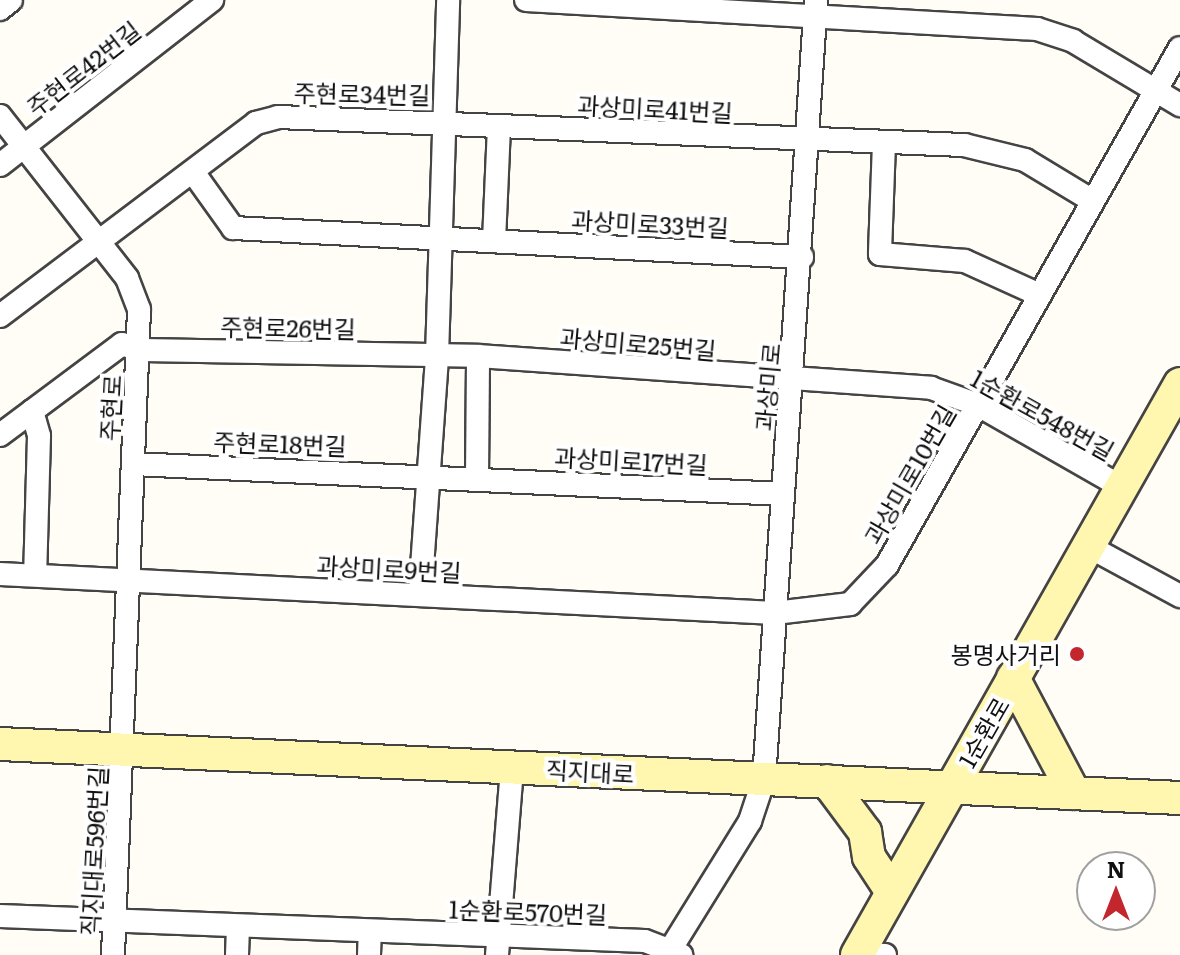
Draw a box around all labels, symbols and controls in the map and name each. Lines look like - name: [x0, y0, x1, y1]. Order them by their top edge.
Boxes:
- street label: 주현로42번길: [21, 15, 145, 121]
- street label: 주현로34번길: [294, 77, 430, 109]
- street label: 과상미로41번길: [577, 90, 733, 126]
- street label: 과상미로33번길: [570, 204, 730, 242]
- street label: 주현로26번길: [220, 311, 356, 343]
- street label: 과상미로25번길: [559, 322, 717, 364]
- street label: 과상미로: [749, 342, 785, 432]
- street label: 1순환로548번길: [967, 363, 1119, 465]
- street label: 주현로: [94, 374, 126, 442]
- street label: 과상미로10번길: [857, 399, 961, 549]
- street label: 주현로18번길: [213, 426, 347, 460]
- street label: 과상미로17번길: [554, 442, 708, 478]
- street label: 과상미로9번길: [316, 550, 462, 586]
- place label: 봉명사거리: [951, 640, 1061, 668]
- marker: 봉명사거리: [1068, 645, 1086, 663]
- street label: 1순환로: [952, 692, 1014, 772]
- street label: 직지대로: [545, 754, 635, 788]
- street label: 직지대로596번길: [74, 765, 112, 937]
- north arrow: [1076, 851, 1156, 931]
- text: N: [1107, 852, 1125, 885]
- street label: 1순환로570번길: [448, 894, 608, 928]

